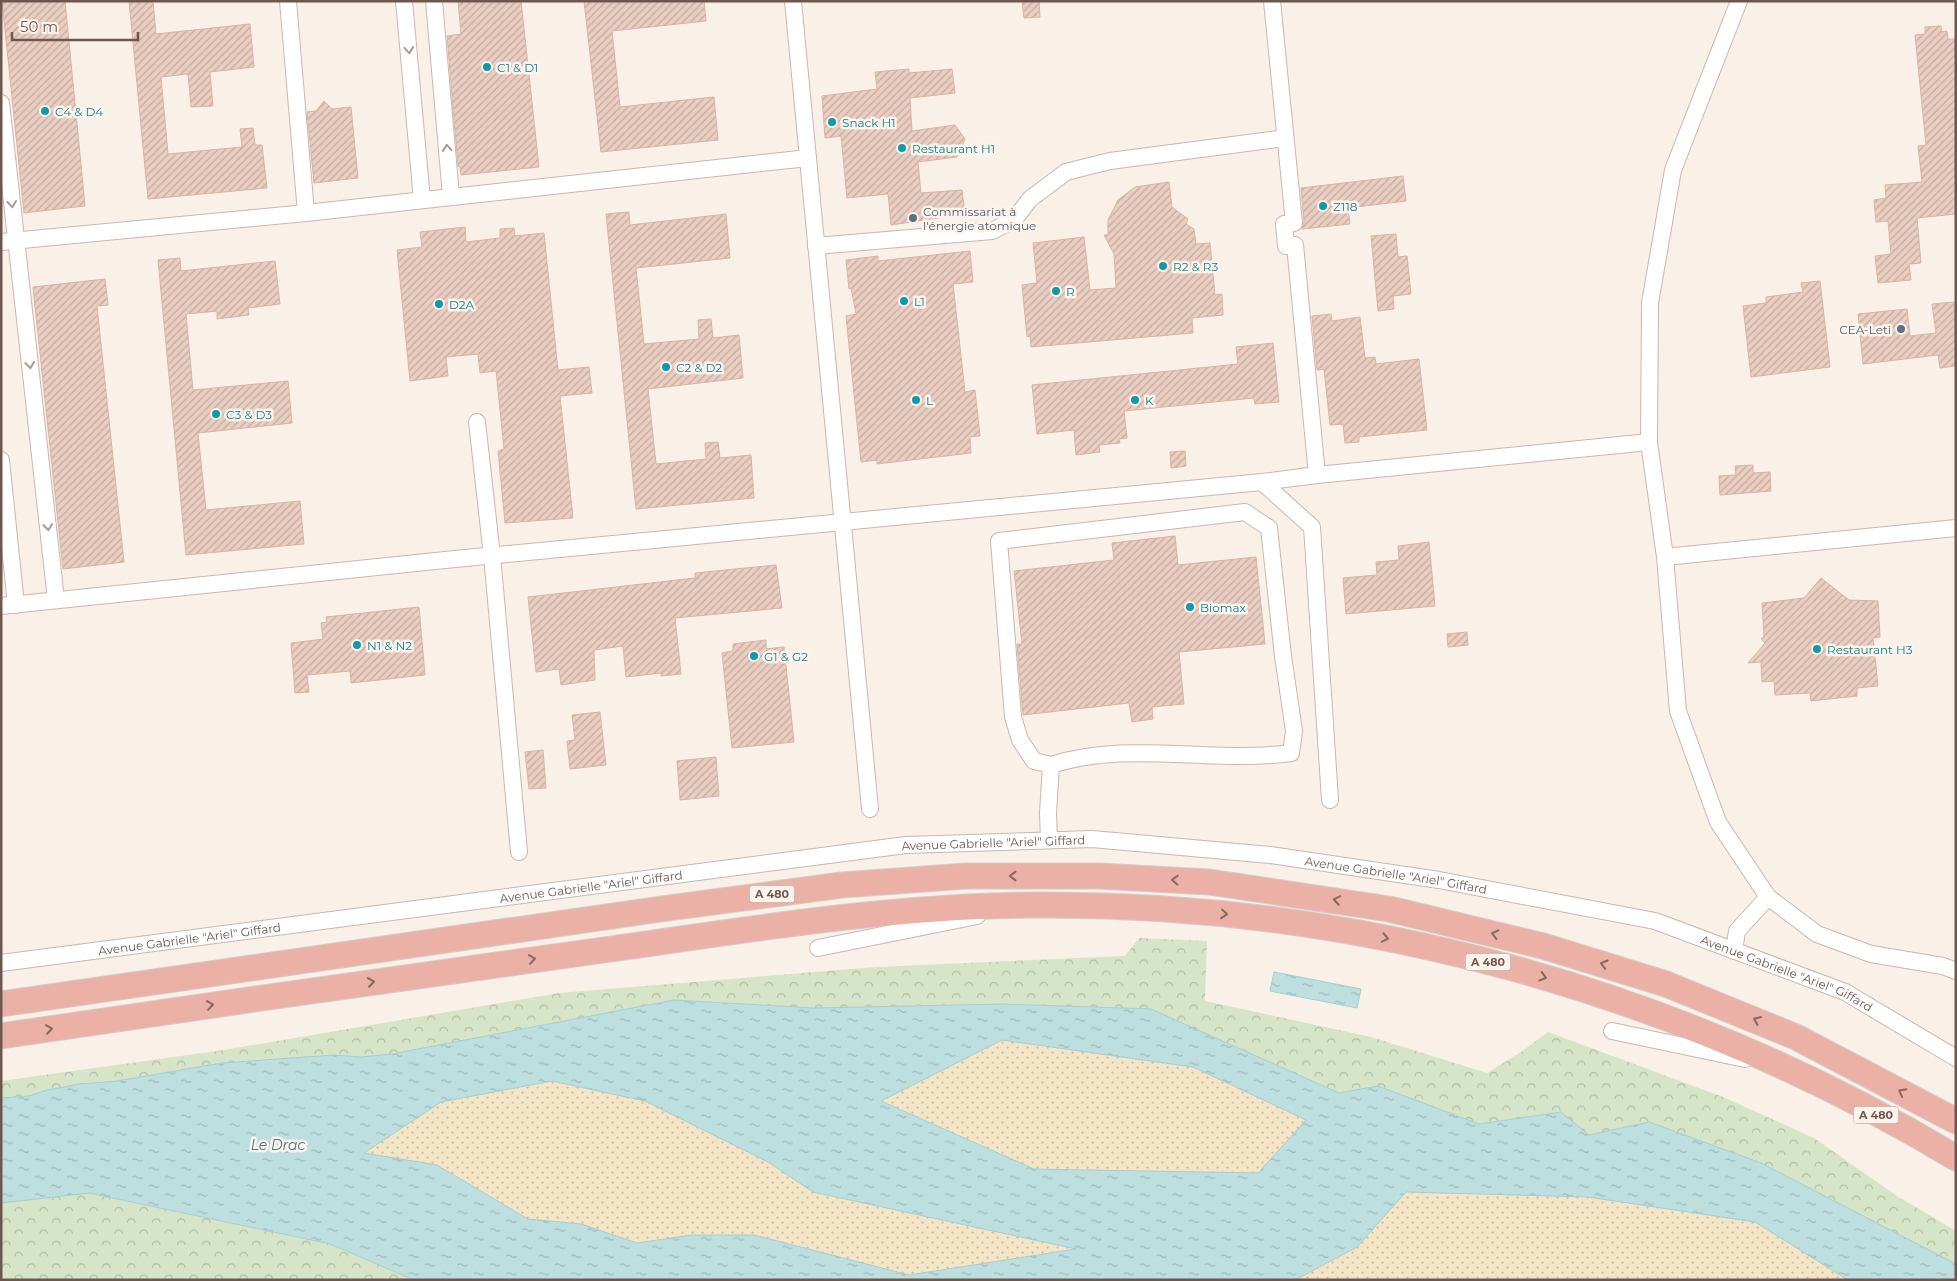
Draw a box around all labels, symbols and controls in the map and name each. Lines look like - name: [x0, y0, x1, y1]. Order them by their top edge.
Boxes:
- scale bar: [12, 10, 139, 42]
- text: 50 m: [20, 17, 58, 36]
- one-way arrow: [403, 46, 414, 54]
- place label: C1 & D1: [497, 60, 538, 75]
- marker: C1 & D1: [481, 61, 493, 73]
- place label: C4 & D4: [55, 104, 103, 119]
- marker: C4 & D4: [39, 105, 51, 117]
- place label: Snack H1: [842, 115, 896, 130]
- marker: Snack H1: [826, 116, 838, 128]
- place label: Restaurant H1: [912, 141, 995, 156]
- marker: Restaurant H1: [896, 142, 908, 154]
- one-way arrow: [442, 143, 453, 151]
- place label: Z118: [1333, 199, 1358, 214]
- one-way arrow: [7, 200, 18, 208]
- marker: Z118: [1317, 200, 1329, 212]
- place label: Commissariat à l'énergie atomique: [923, 204, 1036, 233]
- marker: Commissariat à l'énergie atomique: [907, 212, 919, 224]
- place label: R2 & R3: [1173, 259, 1218, 274]
- marker: R2 & R3: [1157, 260, 1169, 272]
- place label: R: [1066, 284, 1075, 299]
- marker: R: [1050, 285, 1062, 297]
- place label: L1: [914, 294, 925, 309]
- marker: L1: [898, 295, 910, 307]
- place label: D2A: [449, 297, 475, 312]
- marker: D2A: [433, 298, 445, 310]
- place label: CEA-Leti: [1839, 322, 1891, 337]
- marker: CEA-Leti: [1895, 323, 1907, 335]
- place label: C2 & D2: [676, 360, 722, 375]
- marker: C2 & D2: [660, 361, 672, 373]
- one-way arrow: [24, 362, 35, 370]
- place label: L: [926, 393, 933, 408]
- place label: K: [1145, 393, 1154, 408]
- marker: L: [910, 394, 922, 406]
- marker: K: [1129, 394, 1141, 406]
- place label: C3 & D3: [226, 407, 272, 422]
- marker: C3 & D3: [210, 408, 222, 420]
- one-way arrow: [42, 523, 53, 531]
- place label: Biomax: [1200, 600, 1247, 615]
- marker: Biomax: [1184, 601, 1196, 613]
- place label: N1 & N2: [367, 638, 412, 653]
- marker: N1 & N2: [351, 639, 363, 651]
- place label: Restaurant H3: [1827, 642, 1913, 657]
- marker: Restaurant H3: [1811, 643, 1823, 655]
- place label: G1 & G2: [764, 649, 808, 664]
- marker: G1 & G2: [748, 650, 760, 662]
- street label: Avenue Gabrielle "Ariel" Giffard: [900, 832, 1086, 853]
- street label: Avenue Gabrielle "Ariel" Giffard: [1304, 853, 1488, 896]
- street label: Avenue Gabrielle "Ariel" Giffard: [499, 867, 683, 905]
- one-way arrow: [1009, 871, 1016, 881]
- one-way arrow: [1171, 875, 1179, 885]
- road number: A 480: [750, 886, 794, 902]
- one-way arrow: [1332, 896, 1341, 906]
- one-way arrow: [1221, 908, 1229, 919]
- street label: Avenue Gabrielle "Ariel" Giffard: [97, 919, 282, 958]
- one-way arrow: [1491, 929, 1500, 940]
- street label: Avenue Gabrielle "Ariel" Giffard: [1699, 931, 1876, 1014]
- one-way arrow: [1381, 932, 1390, 943]
- road number: A 480: [1466, 954, 1510, 970]
- one-way arrow: [528, 955, 536, 965]
- one-way arrow: [1600, 960, 1609, 970]
- one-way arrow: [1538, 972, 1546, 982]
- one-way arrow: [367, 978, 376, 988]
- one-way arrow: [206, 1001, 215, 1011]
- one-way arrow: [1753, 1015, 1762, 1026]
- one-way arrow: [45, 1024, 54, 1034]
- one-way arrow: [1898, 1088, 1907, 1098]
- road number: A 480: [1854, 1106, 1898, 1124]
- water label: Le Drac: [251, 1136, 305, 1154]

